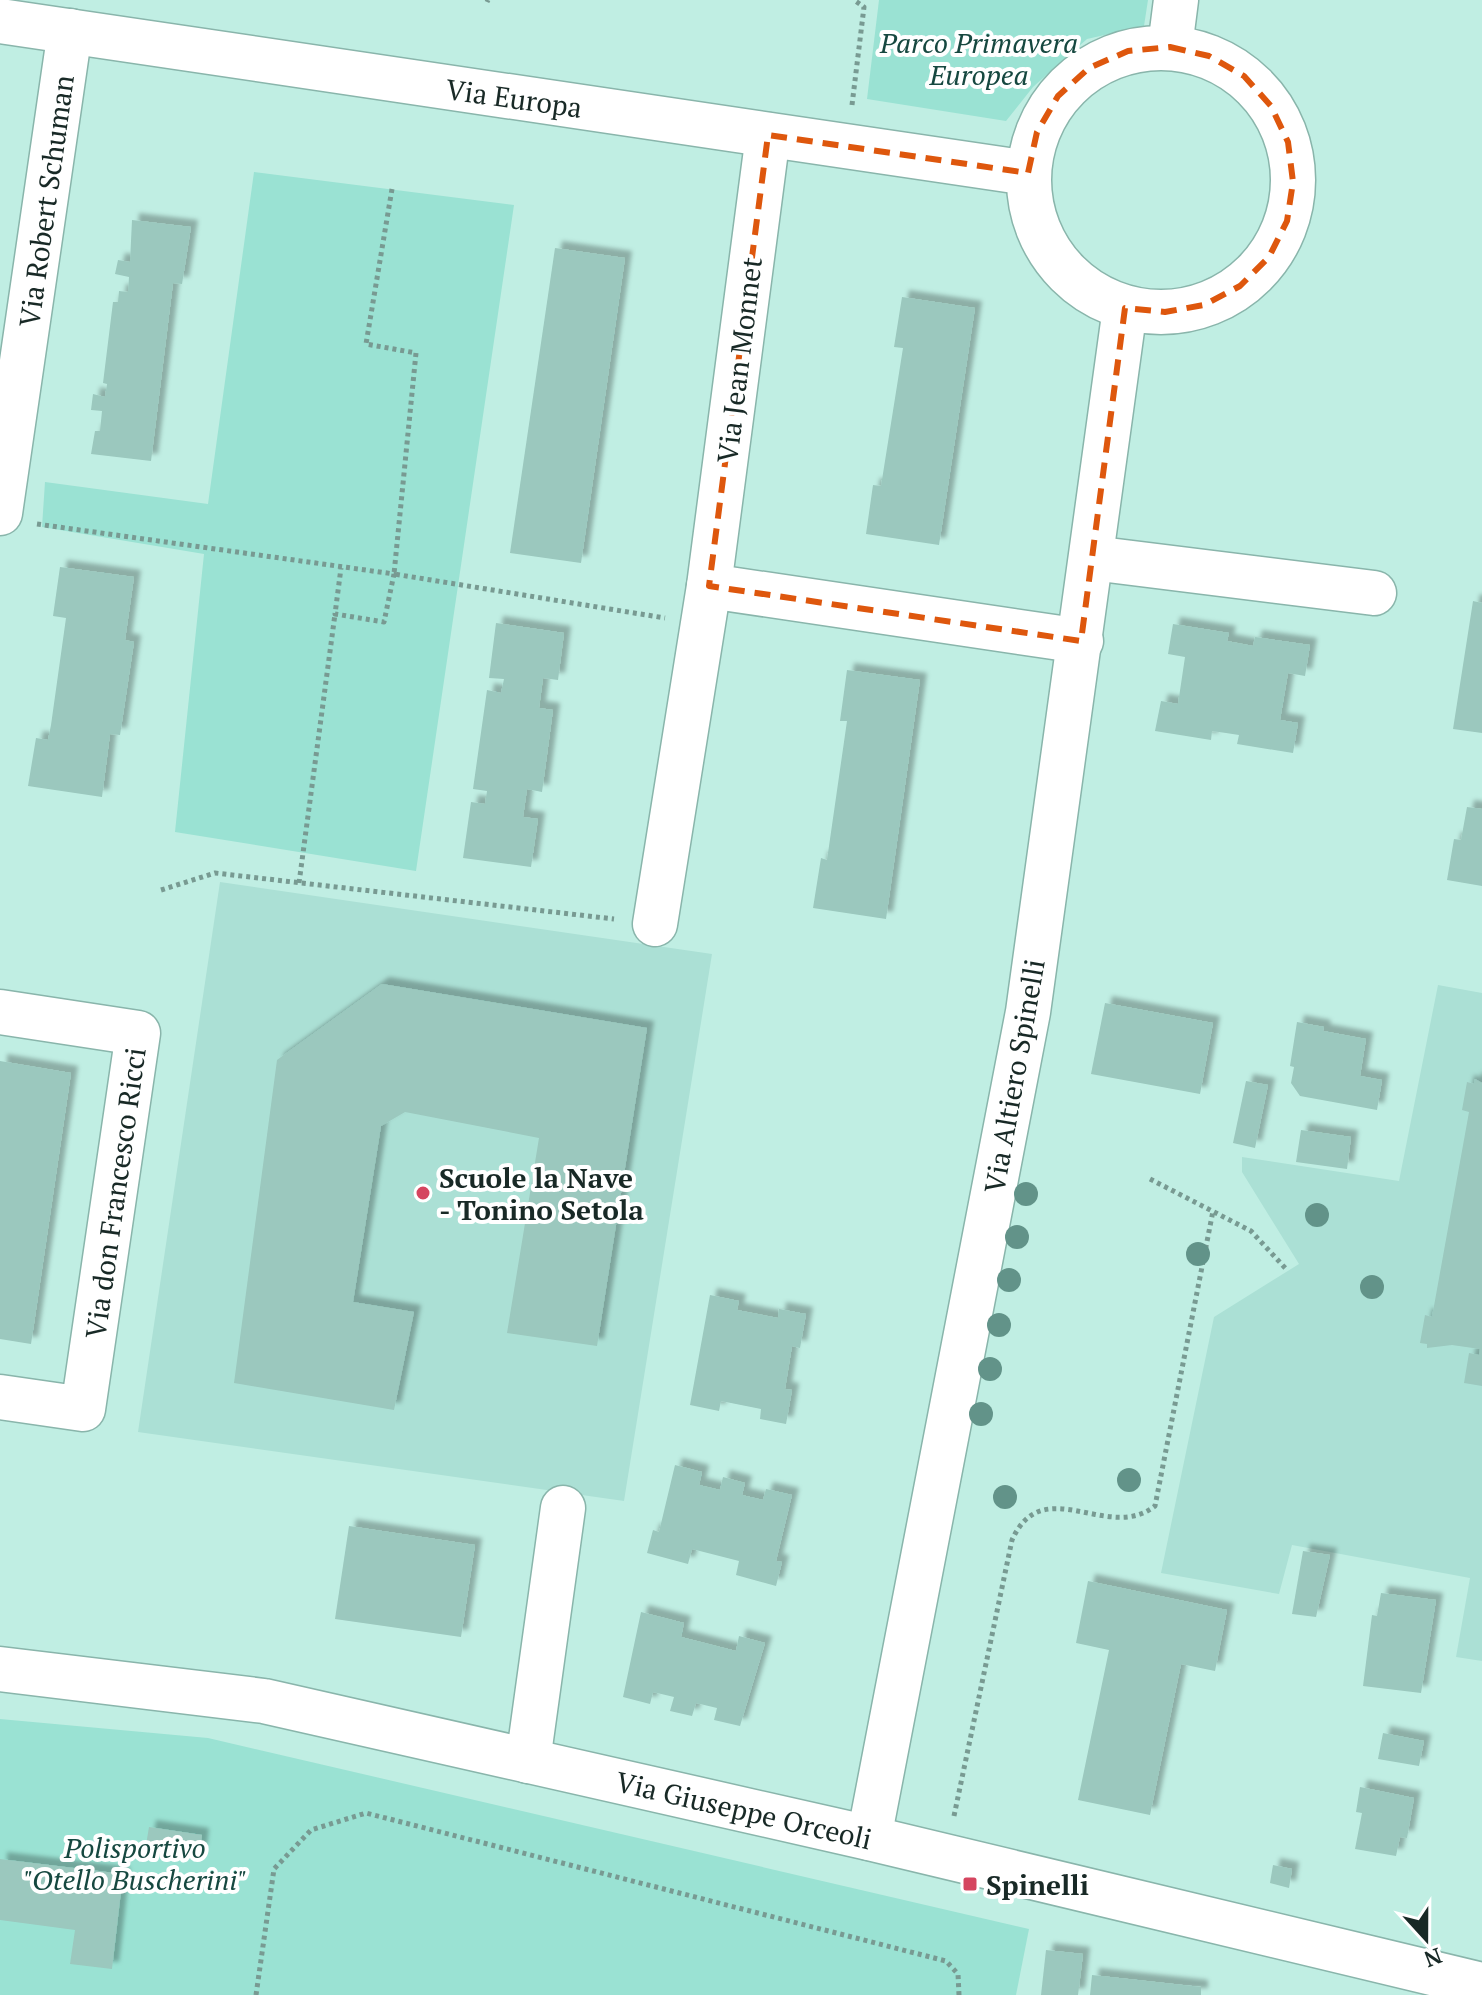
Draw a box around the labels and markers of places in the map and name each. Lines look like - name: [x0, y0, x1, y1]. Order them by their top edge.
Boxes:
- place label: Scuole la Nave - Tonino Setola: [439, 1159, 644, 1228]
- marker: Scuole la Nave - Tonino Setola: [414, 1184, 432, 1202]
- place label: Spinelli: [986, 1866, 1089, 1903]
- marker: Spinelli: [961, 1875, 979, 1893]

